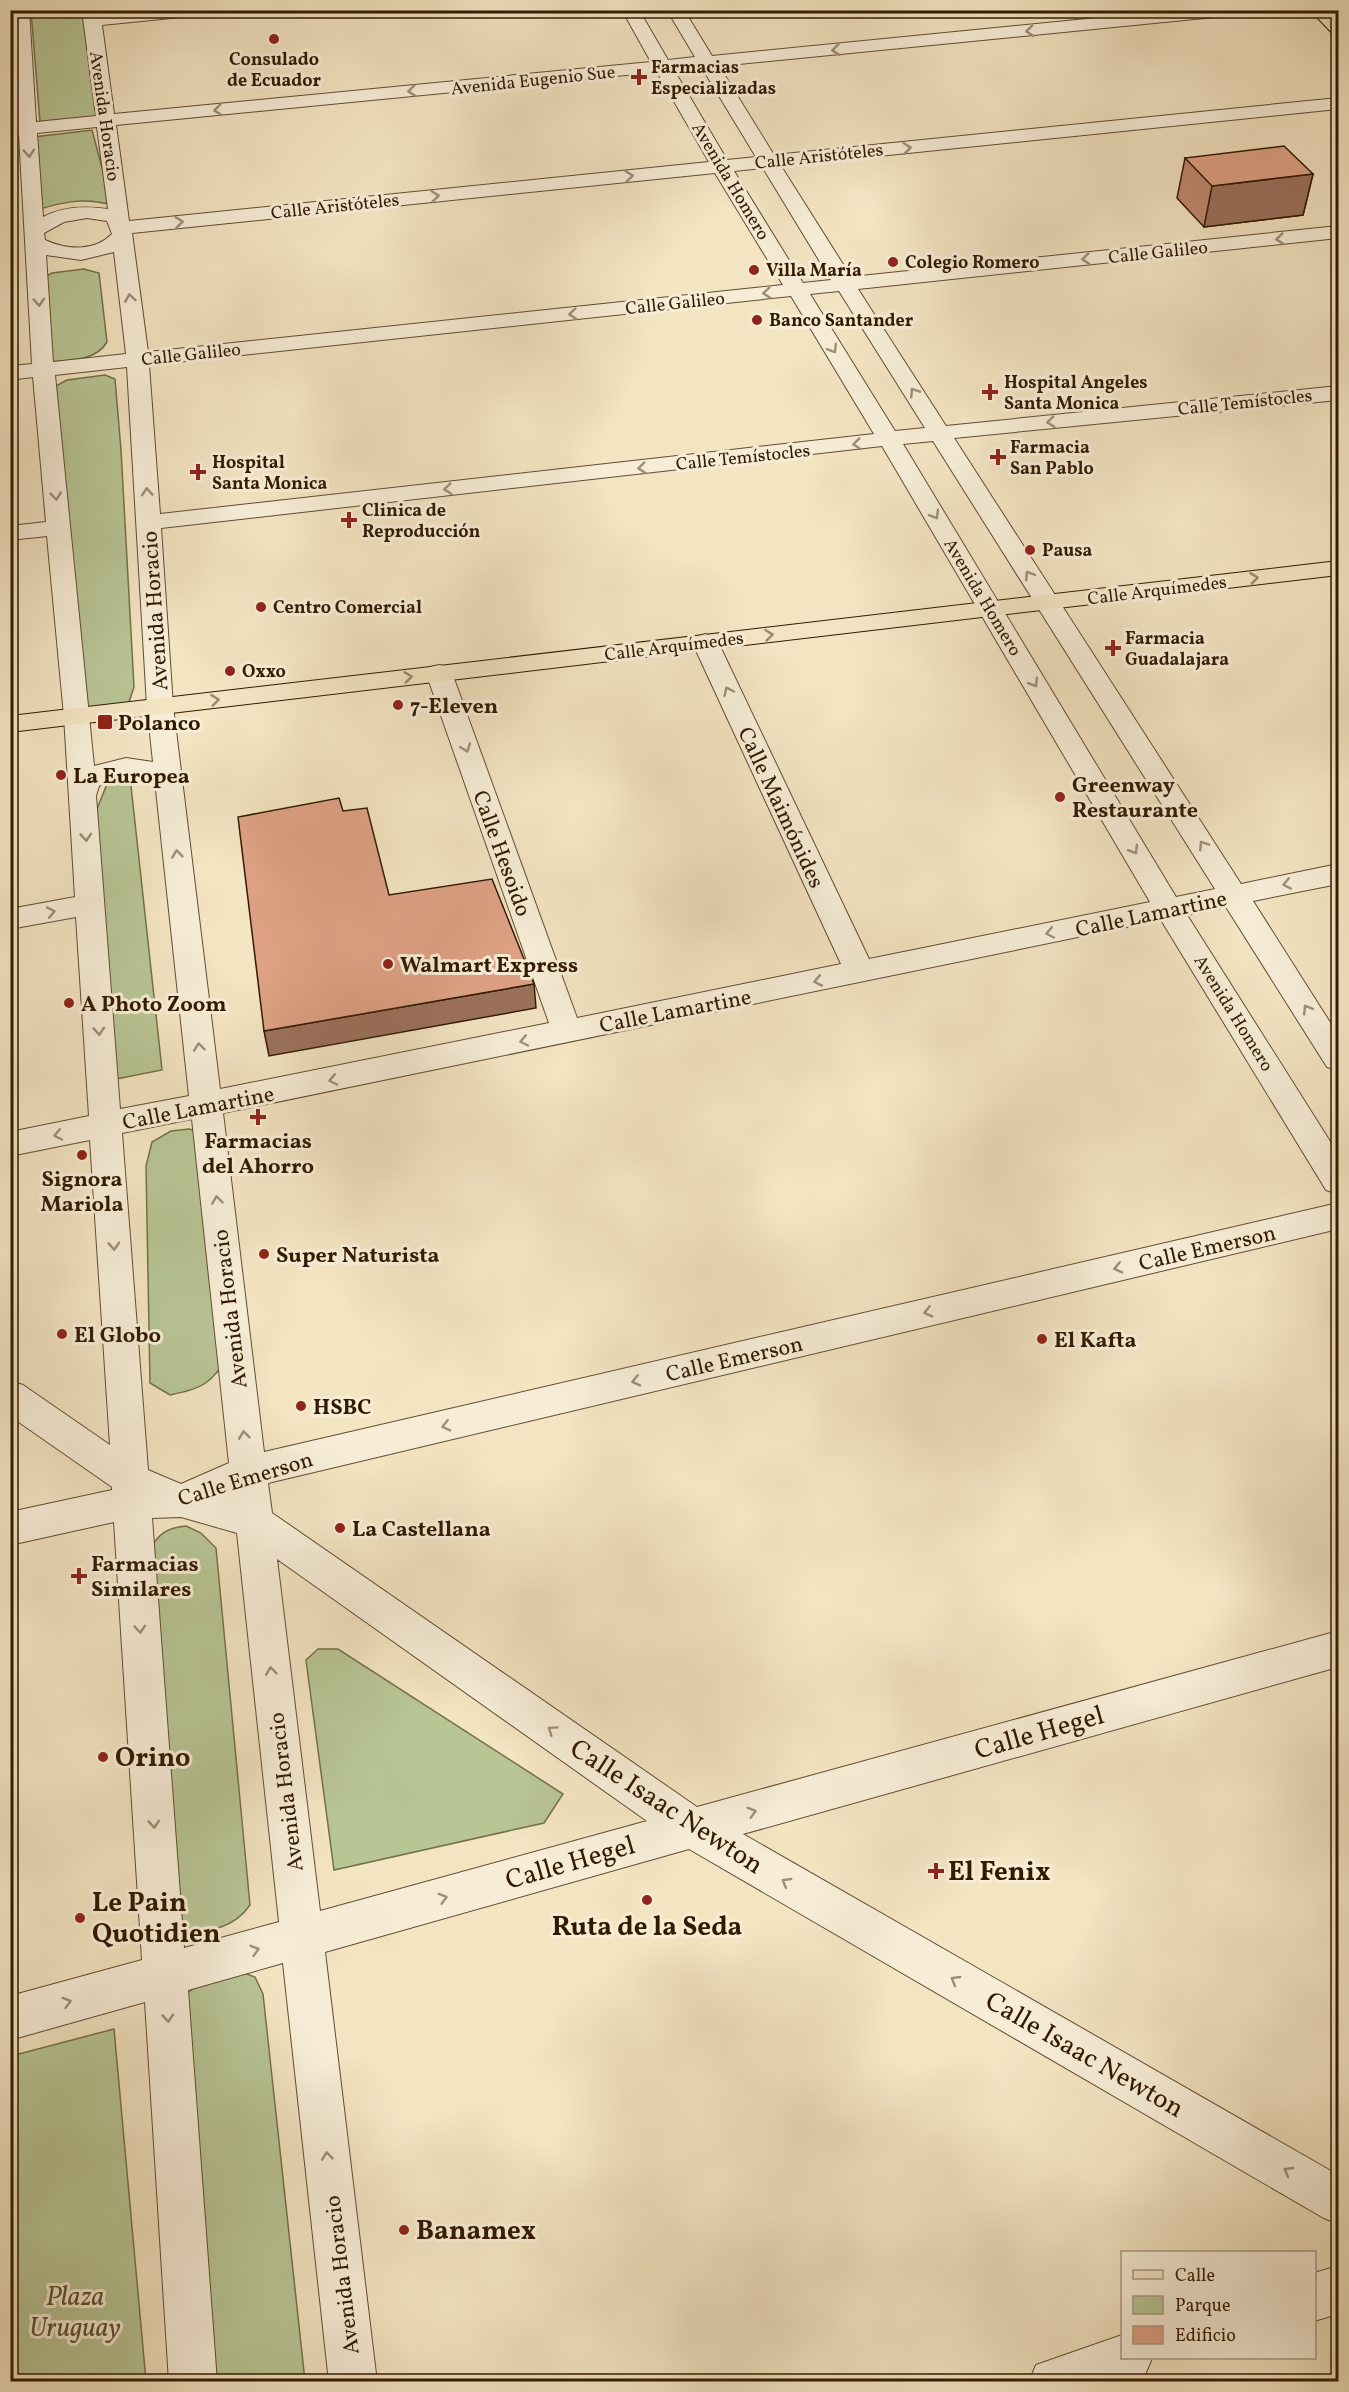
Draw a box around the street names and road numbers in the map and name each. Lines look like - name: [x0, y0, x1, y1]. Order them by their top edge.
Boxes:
- street label: Avenida Horacio: [82, 50, 125, 183]
- street label: Avenida Eugenio Sue: [450, 60, 617, 103]
- street label: Avenida Homero: [685, 118, 775, 245]
- street label: Calle Aristóteles: [754, 138, 885, 177]
- street label: Calle Aristóteles: [270, 188, 401, 227]
- street label: Calle Galileo: [1107, 236, 1209, 271]
- street label: Calle Galileo: [624, 287, 726, 322]
- street label: Calle Galileo: [140, 338, 242, 373]
- street label: Calle Temístocles: [1177, 384, 1314, 423]
- street label: Calle Temístocles: [675, 439, 812, 478]
- street label: Avenida Horacio: [135, 530, 178, 692]
- street label: Avenida Homero: [937, 534, 1027, 661]
- street label: Calle Arquímedes: [1086, 571, 1228, 612]
- street label: Calle Arquímedes: [603, 627, 745, 668]
- street label: Calle Maimónides: [729, 722, 831, 894]
- street label: Calle Hesoido: [463, 786, 538, 921]
- street label: Calle Lamartine: [1073, 884, 1230, 947]
- street label: Avenida Homero: [1187, 951, 1279, 1077]
- street label: Calle Lamartine: [597, 983, 754, 1042]
- street label: Calle Lamartine: [120, 1080, 277, 1139]
- street label: Calle Emerson: [1136, 1219, 1279, 1280]
- street label: Avenida Horacio: [206, 1227, 257, 1390]
- street label: Calle Emerson: [663, 1330, 806, 1391]
- street label: Calle Emerson: [174, 1445, 317, 1516]
- street label: Calle Hegel: [970, 1697, 1109, 1771]
- street label: Avenida Horacio: [262, 1710, 313, 1873]
- street label: Calle Isaac Newton: [562, 1731, 770, 1885]
- street label: Calle Hegel: [501, 1827, 640, 1901]
- street label: Calle Isaac Newton: [977, 1983, 1191, 2128]
- street label: Avenida Horacio: [318, 2193, 369, 2356]

